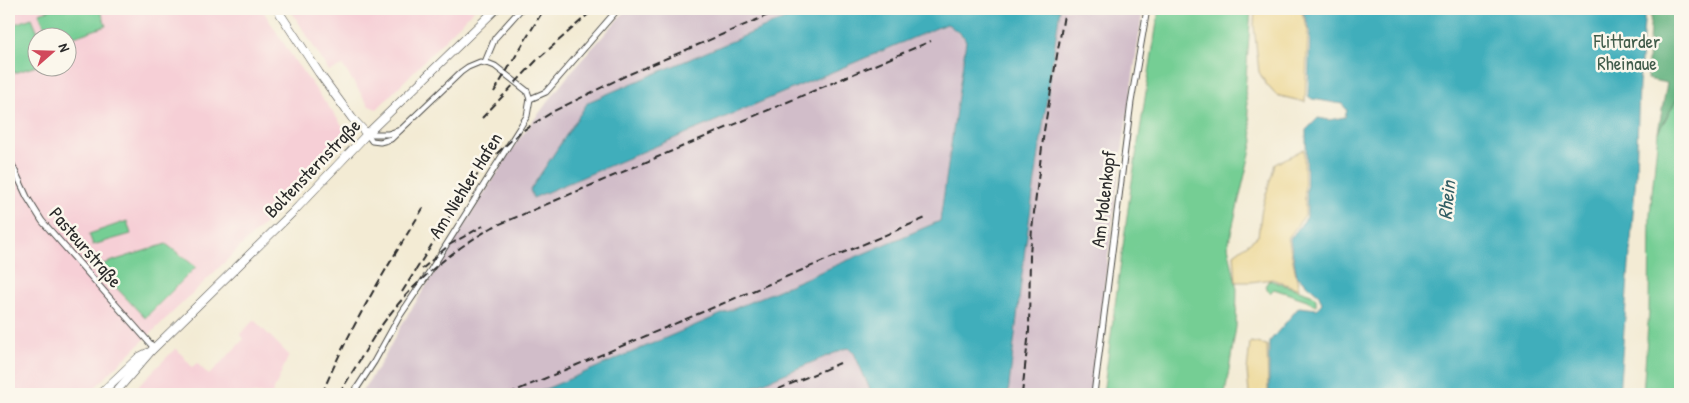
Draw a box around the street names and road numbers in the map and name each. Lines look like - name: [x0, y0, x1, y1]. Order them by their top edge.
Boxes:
- street label: Boltensternstraße: [258, 112, 366, 223]
- street label: Am Niehler Hafen: [422, 127, 508, 243]
- street label: Am Molenkopf: [1084, 149, 1122, 249]
- street label: Pasteurstraße: [44, 201, 129, 293]

